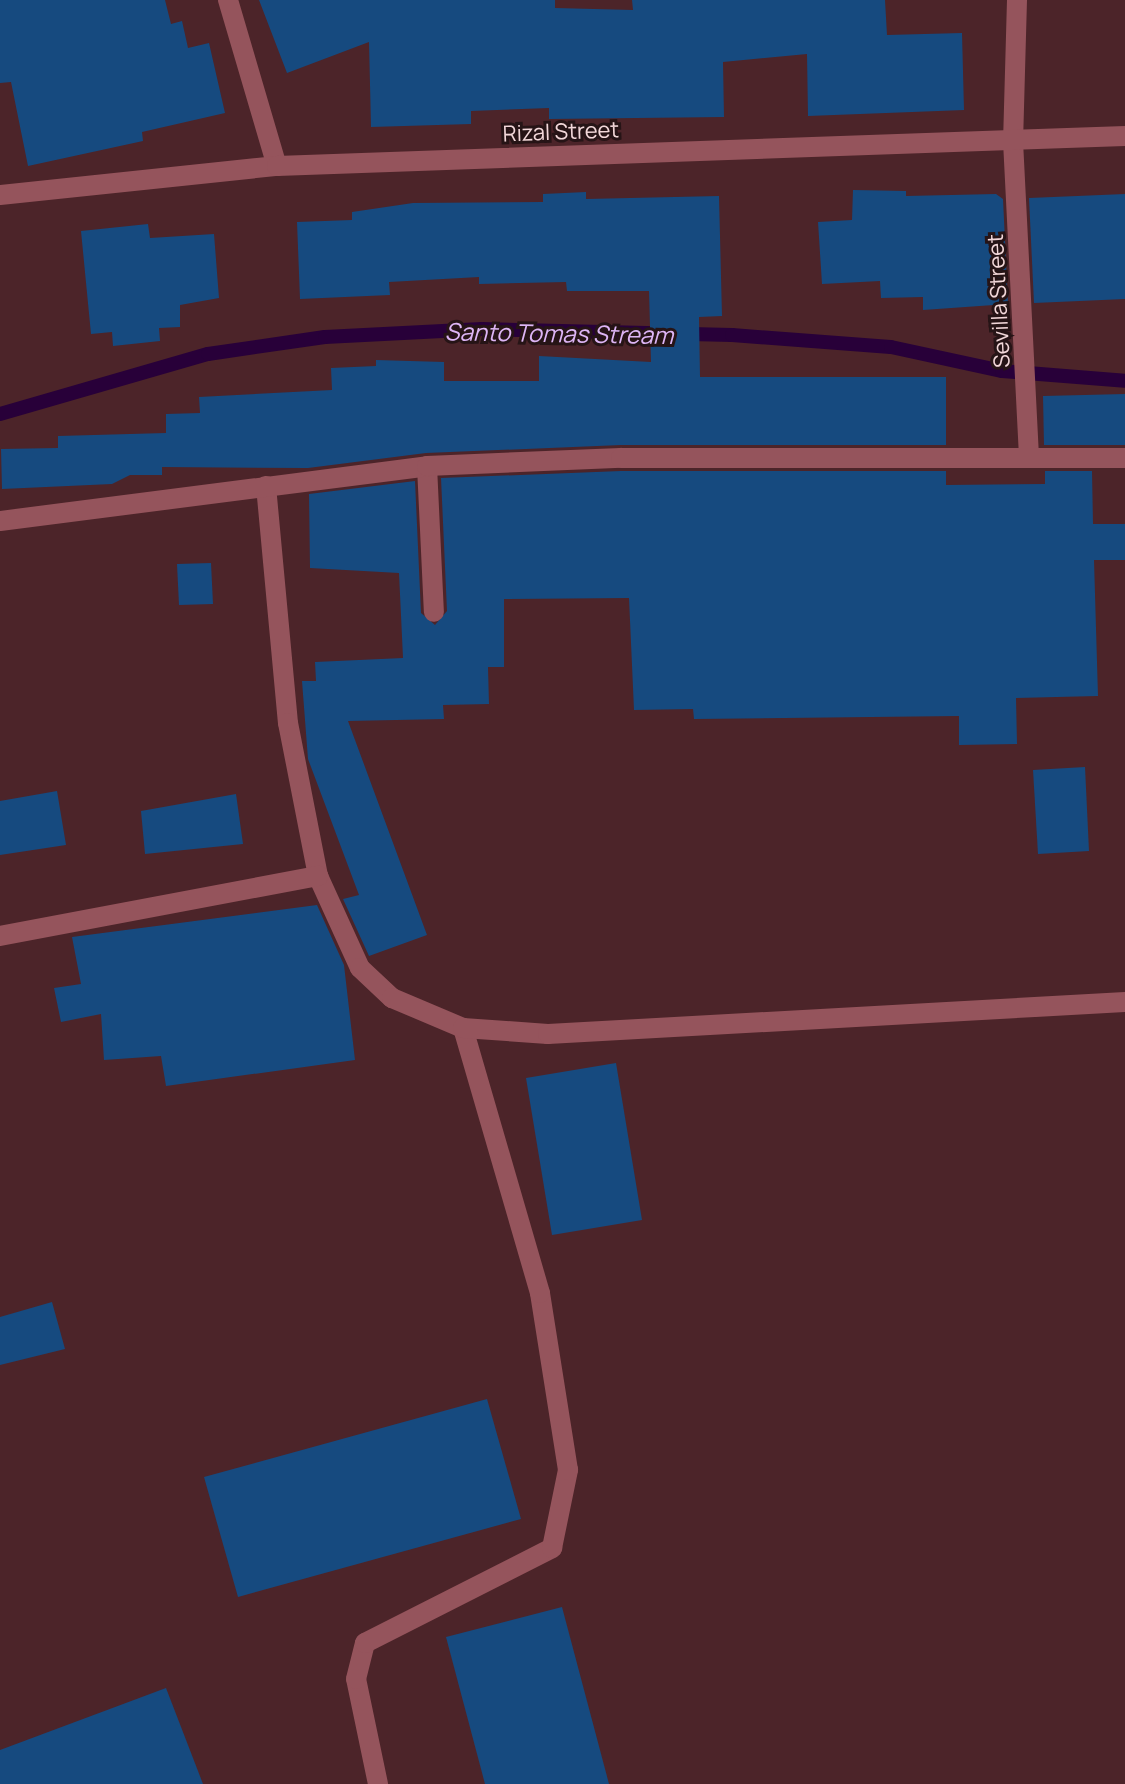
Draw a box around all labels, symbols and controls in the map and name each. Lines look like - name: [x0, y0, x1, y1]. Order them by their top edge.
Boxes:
- street label: Rizal Street: [502, 117, 620, 147]
- street label: Sevilla Street: [982, 233, 1016, 369]
- water label: Santo Tomas Stream: [445, 317, 673, 349]

